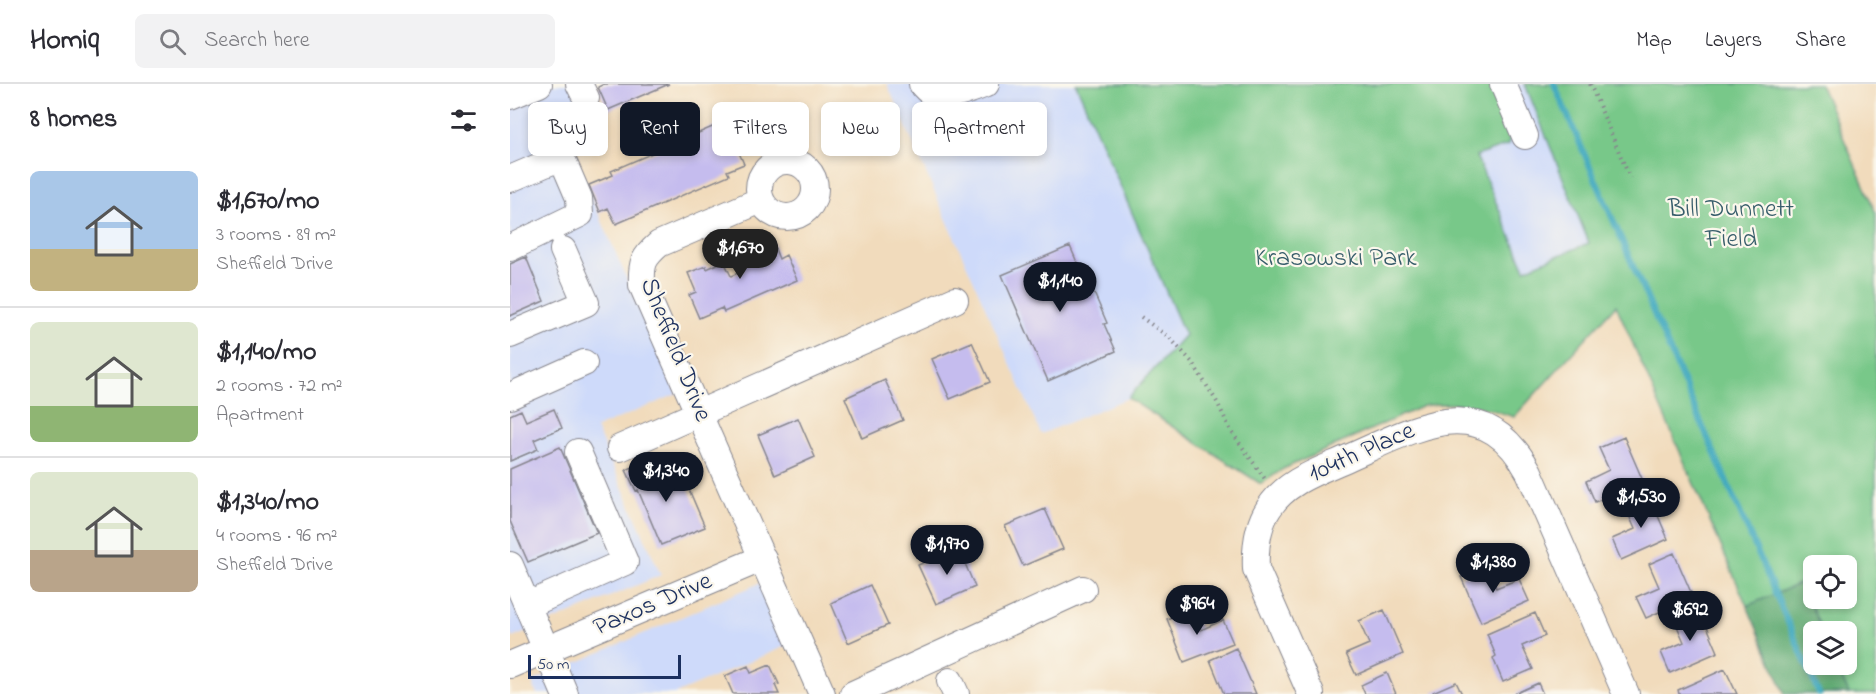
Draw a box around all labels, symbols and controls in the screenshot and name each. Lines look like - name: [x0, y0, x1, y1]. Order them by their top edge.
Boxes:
- search box: [135, 14, 555, 68]
- text: Homiq: [30, 21, 99, 62]
- icon: search: [156, 25, 189, 58]
- text: Search here: [204, 25, 310, 57]
- text: Map: [1636, 26, 1672, 56]
- text: Layers: [1705, 26, 1762, 56]
- text: Share: [1795, 26, 1846, 56]
- text: 8 homes: [30, 101, 117, 139]
- chip: Buy: [528, 102, 608, 156]
- chip: Rent: [620, 102, 700, 156]
- chip: Filters: [712, 102, 809, 156]
- chip: New: [821, 102, 900, 156]
- chip: Apartment: [912, 102, 1047, 156]
- icon: filters: [447, 104, 480, 137]
- text: $1,670/mo: [216, 183, 320, 221]
- park label: Bill Dunnett Field: [1667, 191, 1794, 259]
- icon: home: [78, 195, 150, 267]
- text: 3 rooms · 89 m²: [216, 221, 336, 250]
- pin: $1,670: [691, 229, 789, 280]
- text: $1,670: [716, 234, 764, 263]
- park label: Krasowski Park: [1255, 240, 1417, 278]
- text: Sheffield Drive: [216, 250, 333, 279]
- pin: $1,140: [1011, 262, 1109, 313]
- text: $1,140: [1037, 267, 1083, 296]
- street label: Sheffield Drive: [629, 272, 721, 428]
- text: $1,140/mo: [216, 334, 316, 372]
- icon: home: [78, 346, 150, 418]
- text: 2 rooms · 72 m²: [216, 372, 343, 401]
- text: Apartment: [216, 401, 304, 430]
- street label: 104th Place: [1303, 413, 1422, 493]
- pin: $1,340: [617, 452, 715, 503]
- text: $1,340: [642, 457, 690, 486]
- pin: $1,530: [1592, 478, 1690, 529]
- text: $1,530: [1616, 483, 1666, 512]
- text: $1,340/mo: [216, 484, 319, 522]
- icon: home: [78, 496, 150, 568]
- text: 4 rooms · 96 m²: [216, 522, 337, 551]
- pin: $1,970: [898, 525, 996, 576]
- text: $1,970: [925, 530, 969, 559]
- pin: $1,380: [1444, 543, 1542, 594]
- text: $1,380: [1470, 548, 1516, 577]
- text: Sheffield Drive: [216, 551, 333, 580]
- map controls: [1803, 555, 1857, 675]
- button: locate: [1803, 555, 1857, 609]
- street label: Paxos Drive: [588, 563, 719, 647]
- pin: $964: [1161, 585, 1233, 636]
- text: $964: [1179, 590, 1215, 619]
- pin: $692: [1654, 591, 1726, 642]
- text: $692: [1672, 596, 1708, 625]
- button: layers: [1803, 621, 1857, 675]
- scale bar: [528, 652, 681, 680]
- text: 50 m: [537, 653, 569, 677]

